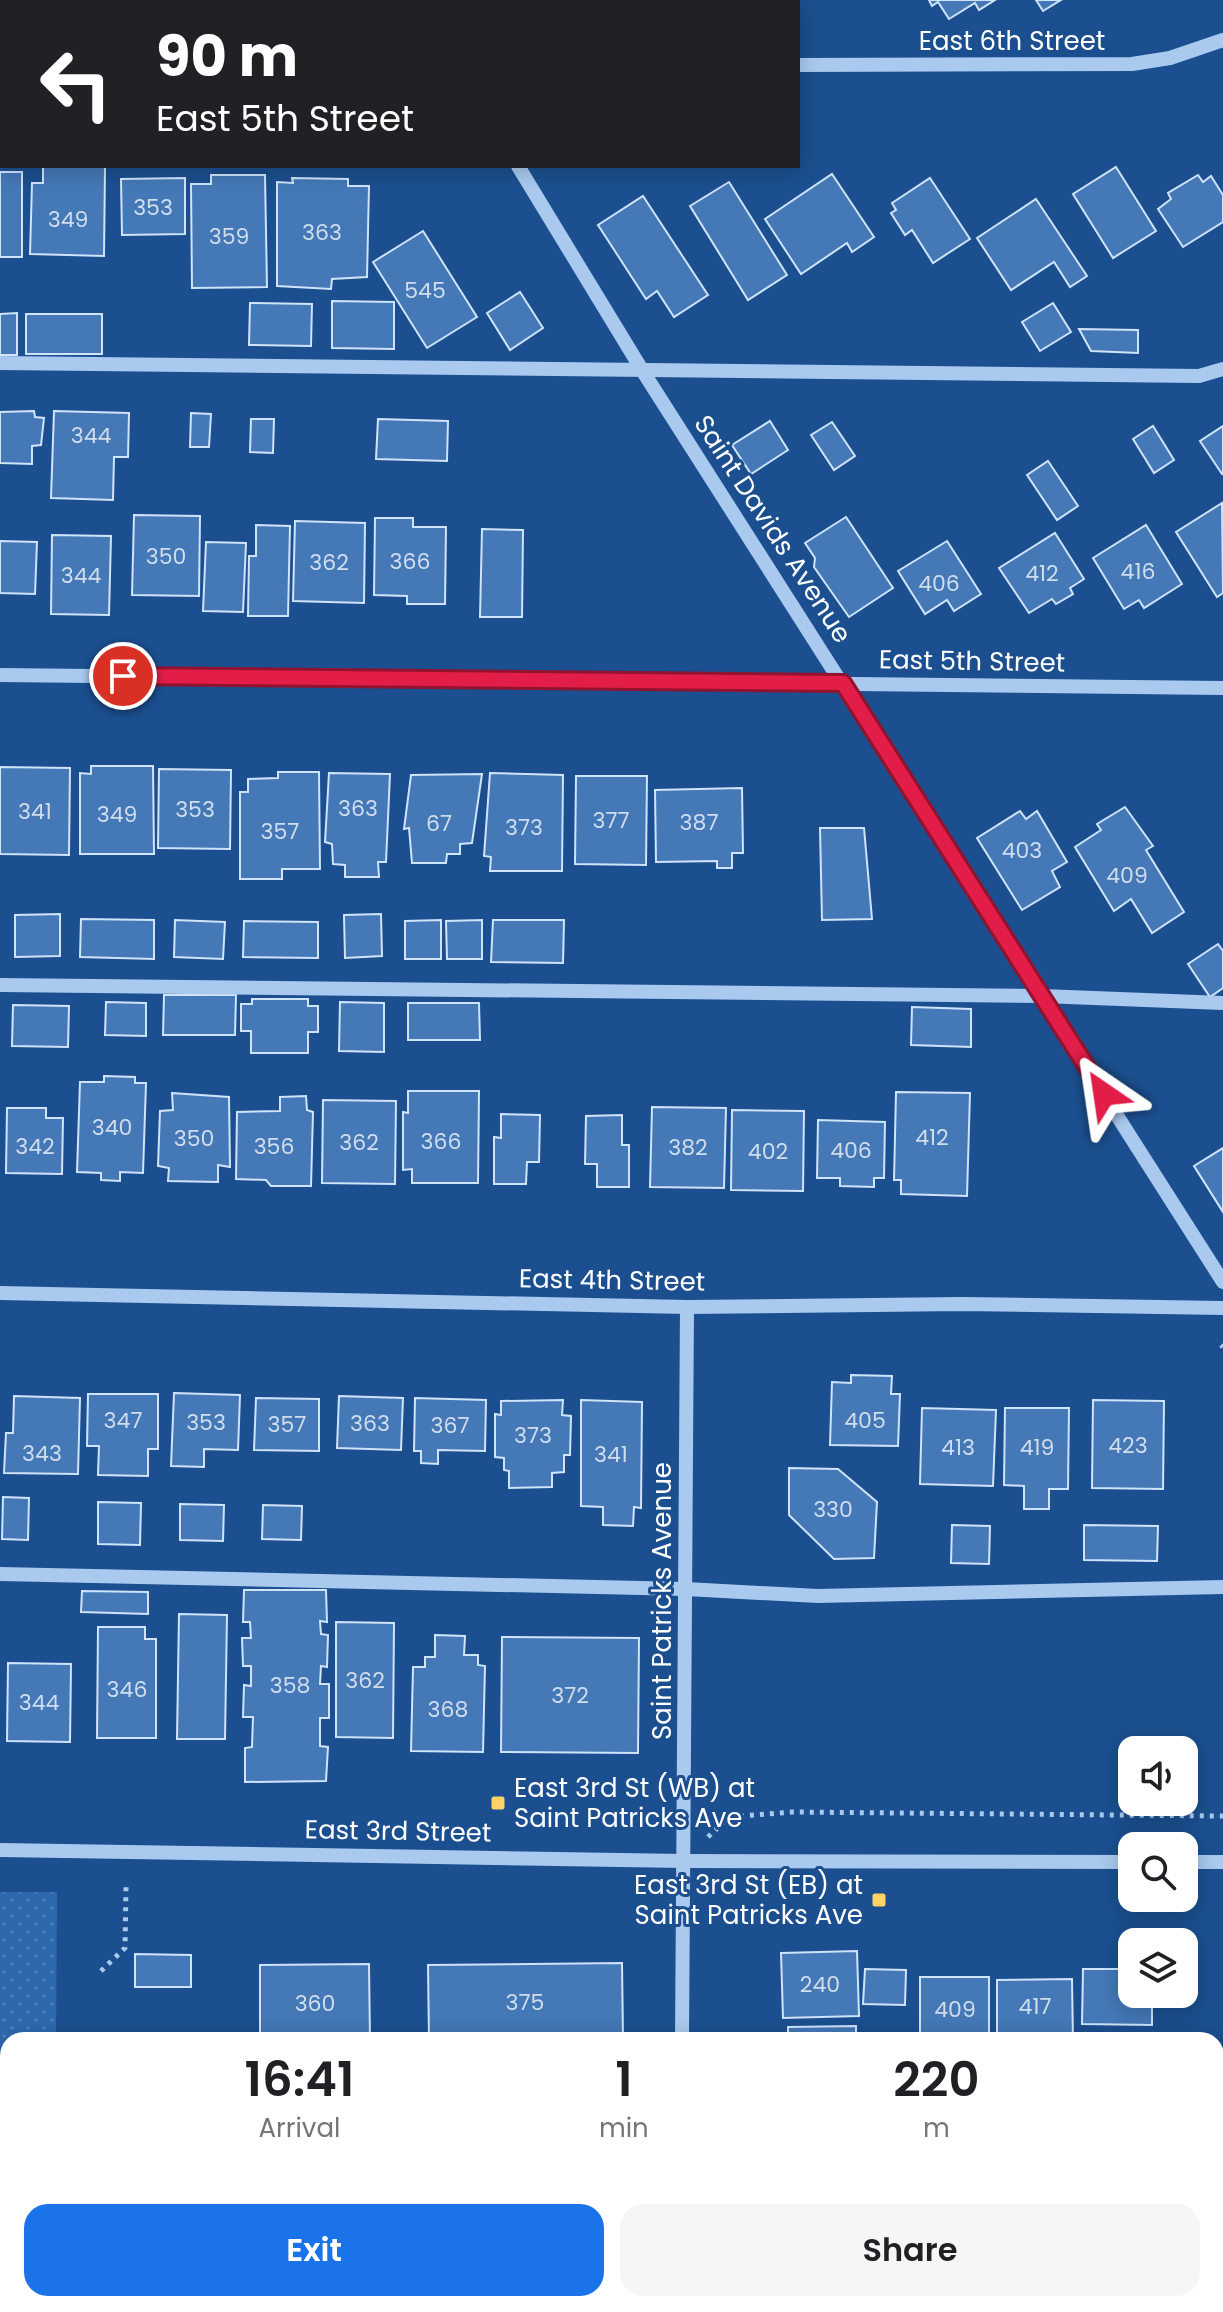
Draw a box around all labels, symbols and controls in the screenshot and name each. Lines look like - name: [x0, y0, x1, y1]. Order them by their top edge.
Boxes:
- text: 90 m: [156, 17, 298, 96]
- street label: East 6th Street: [919, 23, 1105, 59]
- icon: left: [24, 32, 128, 136]
- text: East 5th Street: [156, 93, 414, 144]
- house number: 353: [133, 192, 173, 223]
- house number: 349: [48, 204, 88, 235]
- house number: 363: [302, 217, 342, 248]
- house number: 359: [209, 221, 249, 252]
- house number: 545: [404, 275, 446, 306]
- street label: Saint Davids Avenue: [686, 408, 860, 650]
- house number: 344: [71, 420, 111, 451]
- house number: 350: [146, 541, 186, 572]
- house number: 366: [390, 546, 430, 577]
- house number: 362: [309, 547, 349, 578]
- house number: 416: [1121, 556, 1155, 587]
- house number: 412: [1025, 558, 1059, 589]
- house number: 344: [61, 560, 101, 591]
- house number: 406: [918, 568, 960, 599]
- street label: East 5th Street: [878, 641, 1066, 681]
- pin: [89, 642, 157, 710]
- icon: arrive: [101, 654, 145, 698]
- house number: 363: [338, 793, 378, 824]
- house number: 353: [175, 794, 215, 825]
- house number: 341: [18, 796, 52, 827]
- house number: 349: [97, 799, 137, 830]
- house number: 377: [593, 805, 629, 836]
- house number: 387: [680, 807, 718, 838]
- house number: 67: [426, 808, 452, 839]
- house number: 373: [505, 812, 543, 843]
- house number: 357: [261, 816, 299, 847]
- house number: 403: [1002, 835, 1042, 866]
- house number: 409: [1106, 860, 1148, 891]
- position arrow: [1062, 1052, 1146, 1136]
- house number: 340: [92, 1112, 132, 1143]
- house number: 412: [915, 1122, 949, 1153]
- house number: 350: [174, 1123, 214, 1154]
- house number: 366: [421, 1126, 461, 1157]
- house number: 362: [339, 1127, 379, 1158]
- house number: 342: [15, 1131, 55, 1162]
- house number: 356: [254, 1131, 294, 1162]
- house number: 382: [668, 1132, 708, 1163]
- house number: 406: [830, 1135, 872, 1166]
- house number: 402: [748, 1136, 788, 1167]
- street label: East 4th Street: [518, 1260, 706, 1300]
- house number: 347: [104, 1405, 142, 1436]
- house number: 405: [844, 1405, 886, 1436]
- house number: 353: [186, 1407, 226, 1438]
- house number: 363: [350, 1408, 390, 1439]
- house number: 357: [268, 1409, 306, 1440]
- house number: 367: [431, 1410, 469, 1441]
- house number: 373: [514, 1420, 552, 1451]
- house number: 423: [1108, 1430, 1148, 1461]
- house number: 413: [941, 1432, 975, 1463]
- house number: 419: [1020, 1432, 1054, 1463]
- house number: 343: [22, 1438, 62, 1469]
- house number: 341: [594, 1439, 628, 1470]
- street label: Saint Patricks Avenue: [644, 1462, 680, 1740]
- house number: 330: [813, 1494, 853, 1525]
- house number: 362: [345, 1665, 385, 1696]
- house number: 358: [270, 1670, 310, 1701]
- house number: 346: [107, 1674, 147, 1705]
- house number: 372: [551, 1680, 589, 1711]
- house number: 344: [19, 1687, 59, 1718]
- house number: 368: [428, 1694, 468, 1725]
- map controls: [1118, 1736, 1198, 2008]
- button: sound: [1118, 1736, 1198, 1816]
- place label: East 3rd St (WB) at Saint Patricks Ave: [514, 1770, 755, 1836]
- marker: East 3rd St (WB) at Saint Patricks Ave: [489, 1794, 507, 1812]
- street label: East 3rd Street: [304, 1811, 492, 1851]
- button: search: [1118, 1832, 1198, 1912]
- place label: East 3rd St (EB) at Saint Patricks Ave: [634, 1867, 863, 1933]
- marker: East 3rd St (EB) at Saint Patricks Ave: [870, 1891, 888, 1909]
- button: layers: [1118, 1928, 1198, 2008]
- house number: 240: [800, 1969, 840, 2000]
- house number: 375: [506, 1987, 544, 2018]
- house number: 360: [295, 1988, 335, 2019]
- house number: 417: [1019, 1991, 1051, 2022]
- house number: 409: [934, 1994, 976, 2025]
- text: 16:41: [245, 2046, 354, 2113]
- text: 1: [615, 2046, 633, 2113]
- text: 220: [893, 2046, 979, 2113]
- text: Arrival: [259, 2110, 340, 2146]
- text: min: [599, 2110, 649, 2146]
- text: m: [923, 2110, 950, 2146]
- button: Exit: [24, 2204, 604, 2296]
- button: Share: [620, 2204, 1200, 2296]

